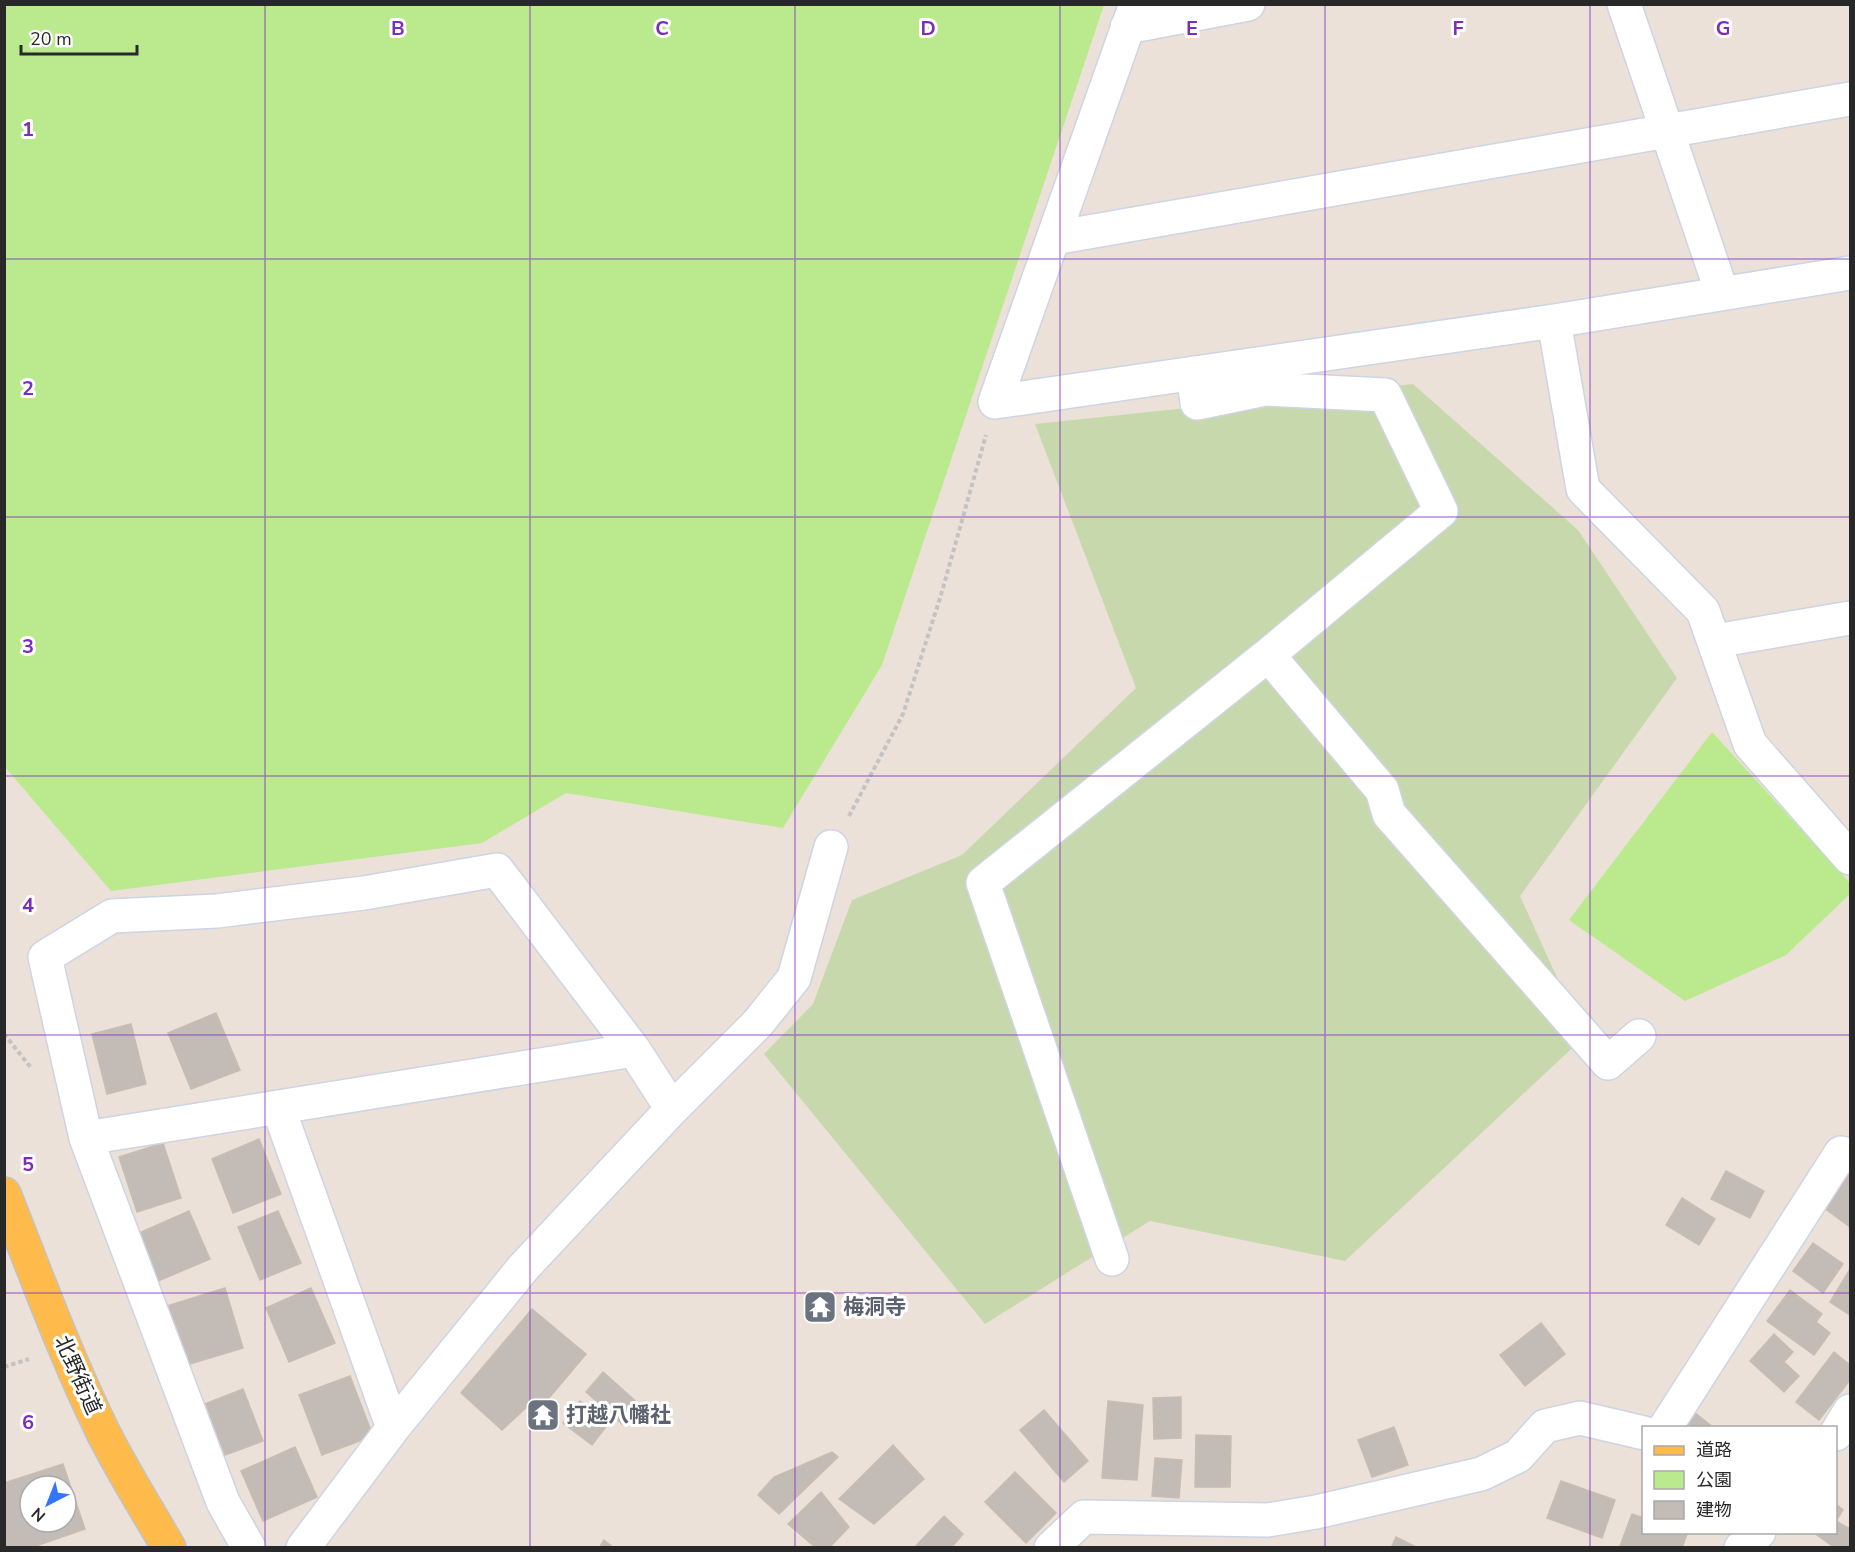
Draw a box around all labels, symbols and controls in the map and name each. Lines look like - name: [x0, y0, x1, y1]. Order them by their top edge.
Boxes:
- text: B: [391, 15, 405, 42]
- text: C: [655, 15, 669, 42]
- text: D: [920, 15, 936, 42]
- text: E: [1186, 15, 1198, 42]
- text: F: [1452, 15, 1464, 42]
- text: G: [1716, 15, 1730, 42]
- scale bar: [21, 18, 136, 56]
- text: 20 m: [30, 27, 72, 51]
- text: 1: [22, 116, 34, 143]
- text: 2: [22, 375, 34, 402]
- text: 3: [22, 633, 34, 660]
- text: 4: [22, 892, 34, 919]
- text: 5: [22, 1151, 34, 1178]
- temple icon: 梅洞寺: [802, 1289, 838, 1325]
- place label: 梅洞寺: [843, 1293, 906, 1321]
- street label: 北野街道: [48, 1331, 108, 1419]
- temple icon: 打越八幡社: [525, 1397, 561, 1433]
- place label: 打越八幡社: [566, 1401, 671, 1429]
- text: 6: [22, 1409, 34, 1436]
- legend: [1642, 1426, 1837, 1534]
- text: 道路: [1696, 1438, 1732, 1462]
- text: 公園: [1696, 1468, 1732, 1492]
- north arrow: [18, 1474, 78, 1534]
- text: 建物: [1696, 1498, 1732, 1522]
- text: N: [27, 1502, 50, 1527]

